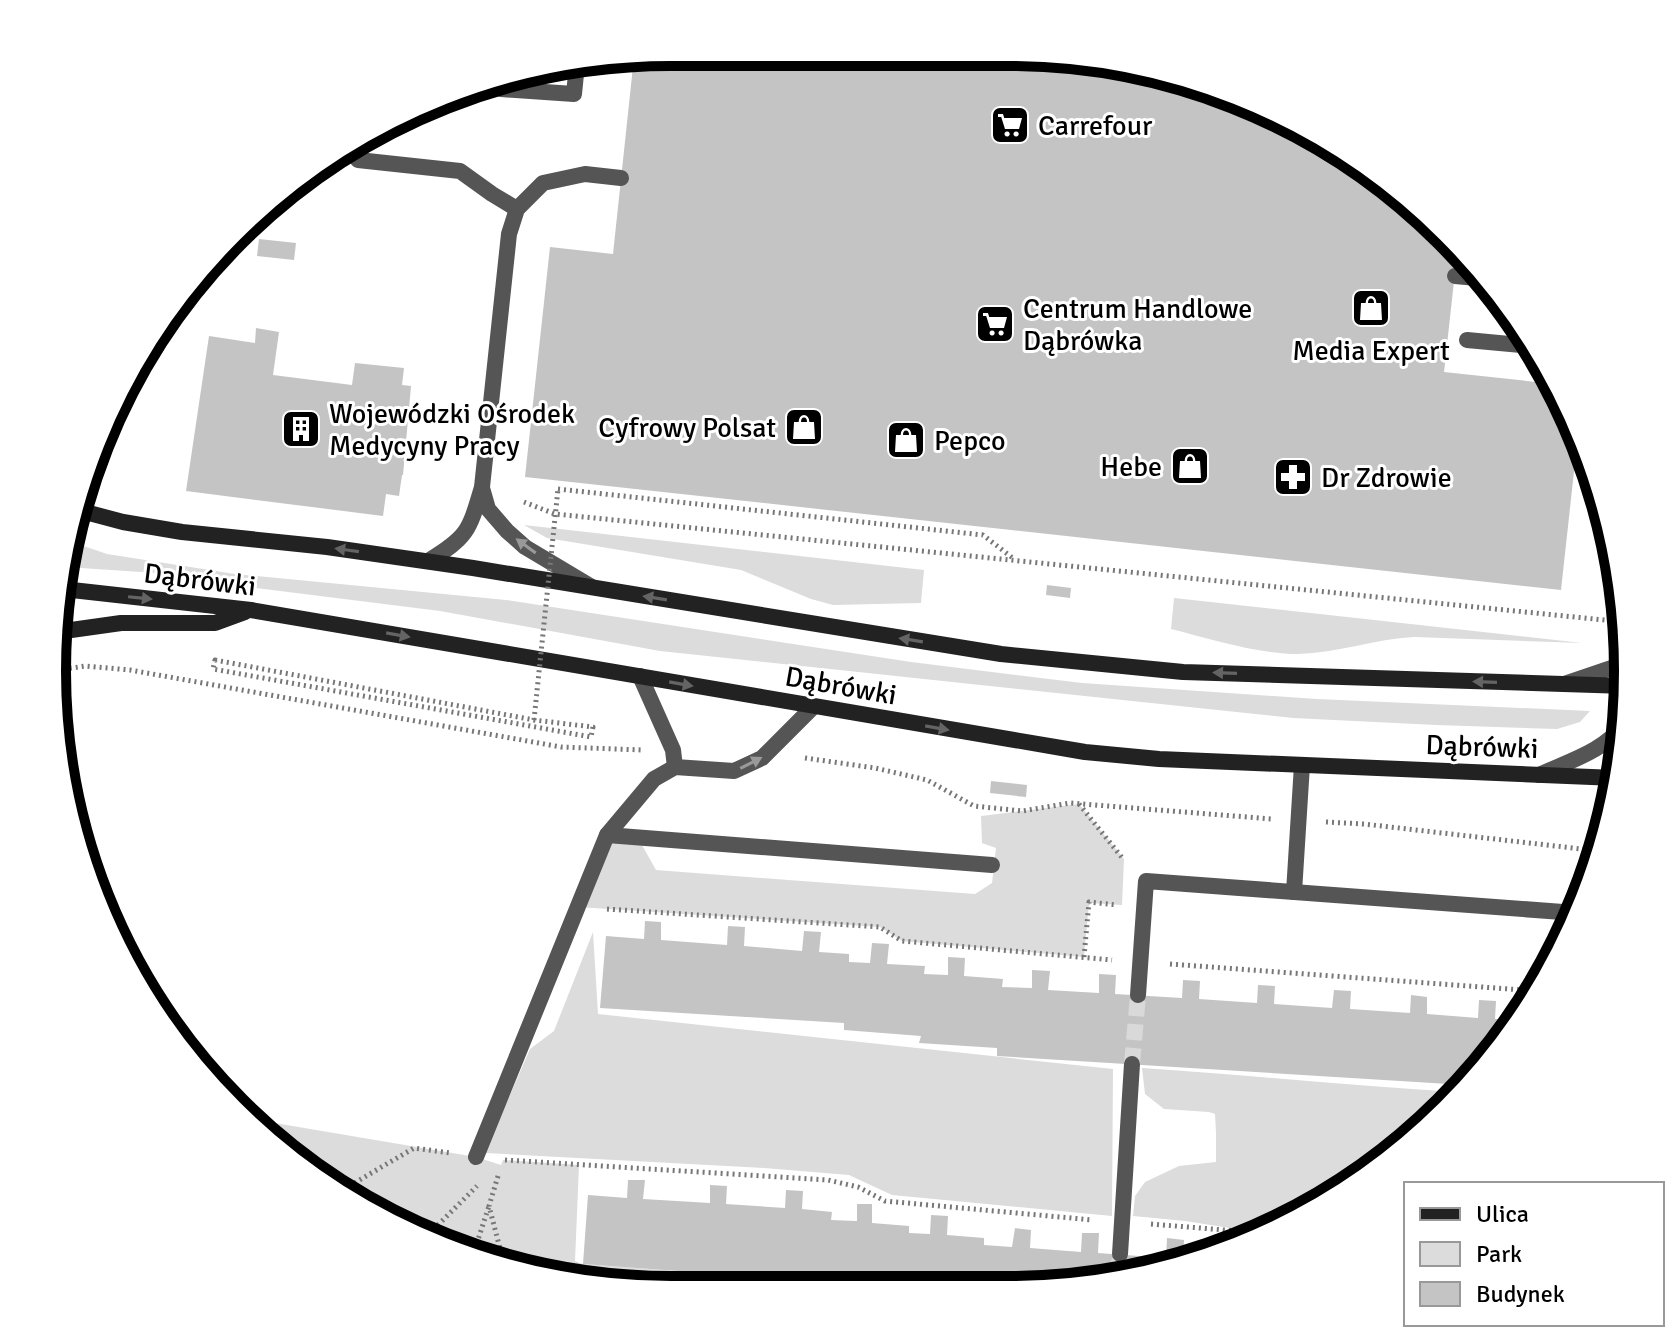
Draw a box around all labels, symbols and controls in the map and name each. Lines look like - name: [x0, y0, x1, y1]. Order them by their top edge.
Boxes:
- supermarket icon: Carrefour: [989, 104, 1031, 146]
- place label: Carrefour: [1038, 109, 1153, 143]
- shop icon: Media Expert: [1350, 287, 1392, 329]
- place label: Centrum Handlowe Dąbrówka: [1023, 292, 1252, 358]
- supermarket icon: Centrum Handlowe Dąbrówka: [974, 303, 1016, 345]
- place label: Media Expert: [1292, 334, 1450, 368]
- place label: Wojewódzki Ośrodek Medycyny Pracy: [329, 397, 575, 463]
- shop icon: Cyfrowy Polsat: [783, 406, 825, 448]
- building icon: Wojewódzki Ośrodek Medycyny Pracy: [280, 408, 322, 450]
- place label: Cyfrowy Polsat: [598, 411, 776, 445]
- shop icon: Pepco: [885, 419, 927, 461]
- place label: Pepco: [934, 424, 1006, 458]
- shop icon: Hebe: [1169, 445, 1211, 487]
- place label: Hebe: [1100, 450, 1162, 484]
- pharmacy icon: Dr Zdrowie: [1272, 456, 1314, 498]
- place label: Dr Zdrowie: [1321, 461, 1452, 495]
- one-way arrow: [516, 539, 537, 555]
- one-way arrow: [334, 543, 359, 556]
- street label: Dąbrówki: [142, 556, 258, 604]
- one-way arrow: [642, 591, 667, 603]
- one-way arrow: [128, 592, 153, 605]
- one-way arrow: [385, 629, 410, 642]
- one-way arrow: [898, 633, 923, 646]
- street label: Dąbrówki: [782, 659, 899, 713]
- one-way arrow: [1212, 667, 1237, 680]
- one-way arrow: [1472, 675, 1497, 688]
- one-way arrow: [669, 678, 694, 690]
- one-way arrow: [925, 723, 950, 735]
- street label: Dąbrówki: [1425, 728, 1539, 766]
- one-way arrow: [739, 756, 762, 770]
- legend: [1404, 1182, 1664, 1326]
- text: Ulica: [1476, 1199, 1529, 1229]
- text: Park: [1476, 1239, 1522, 1269]
- text: Budynek: [1476, 1279, 1565, 1309]

